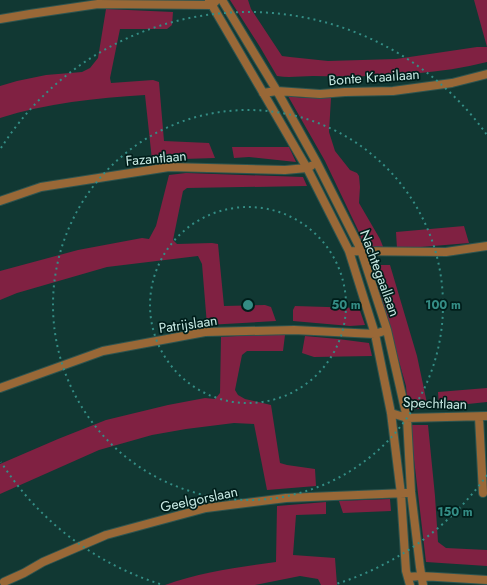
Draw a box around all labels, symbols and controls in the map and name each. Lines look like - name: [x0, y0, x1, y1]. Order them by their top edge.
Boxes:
- street label: Bonte Kraailaan: [328, 64, 420, 90]
- street label: Fazantlaan: [125, 145, 187, 171]
- street label: Nachtegaallaan: [355, 227, 405, 319]
- text: 50 m: [331, 296, 361, 314]
- text: 100 m: [425, 296, 461, 314]
- centre of rings: [241, 298, 255, 312]
- street label: Patrijslaan: [157, 310, 219, 338]
- street label: Spechtlaan: [403, 392, 467, 414]
- street label: Geelgorslaan: [158, 481, 240, 517]
- text: 150 m: [437, 503, 473, 521]

